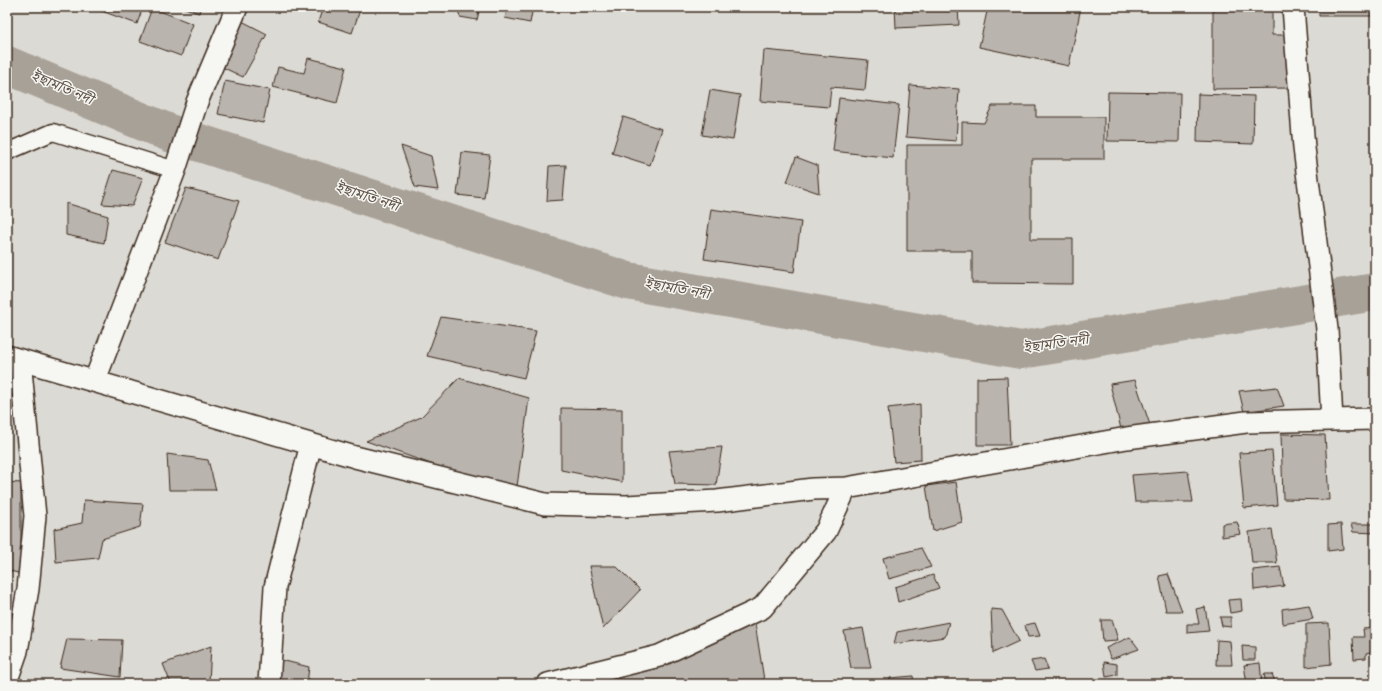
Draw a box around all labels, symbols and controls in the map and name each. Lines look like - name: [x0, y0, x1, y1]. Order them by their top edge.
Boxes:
- water label: ইছামতি নদী: [28, 67, 99, 110]
- water label: ইছামতি নদী: [333, 178, 404, 217]
- water label: ইছামতি নদী: [643, 274, 714, 304]
- water label: ইছামতি নদী: [1022, 330, 1093, 357]

